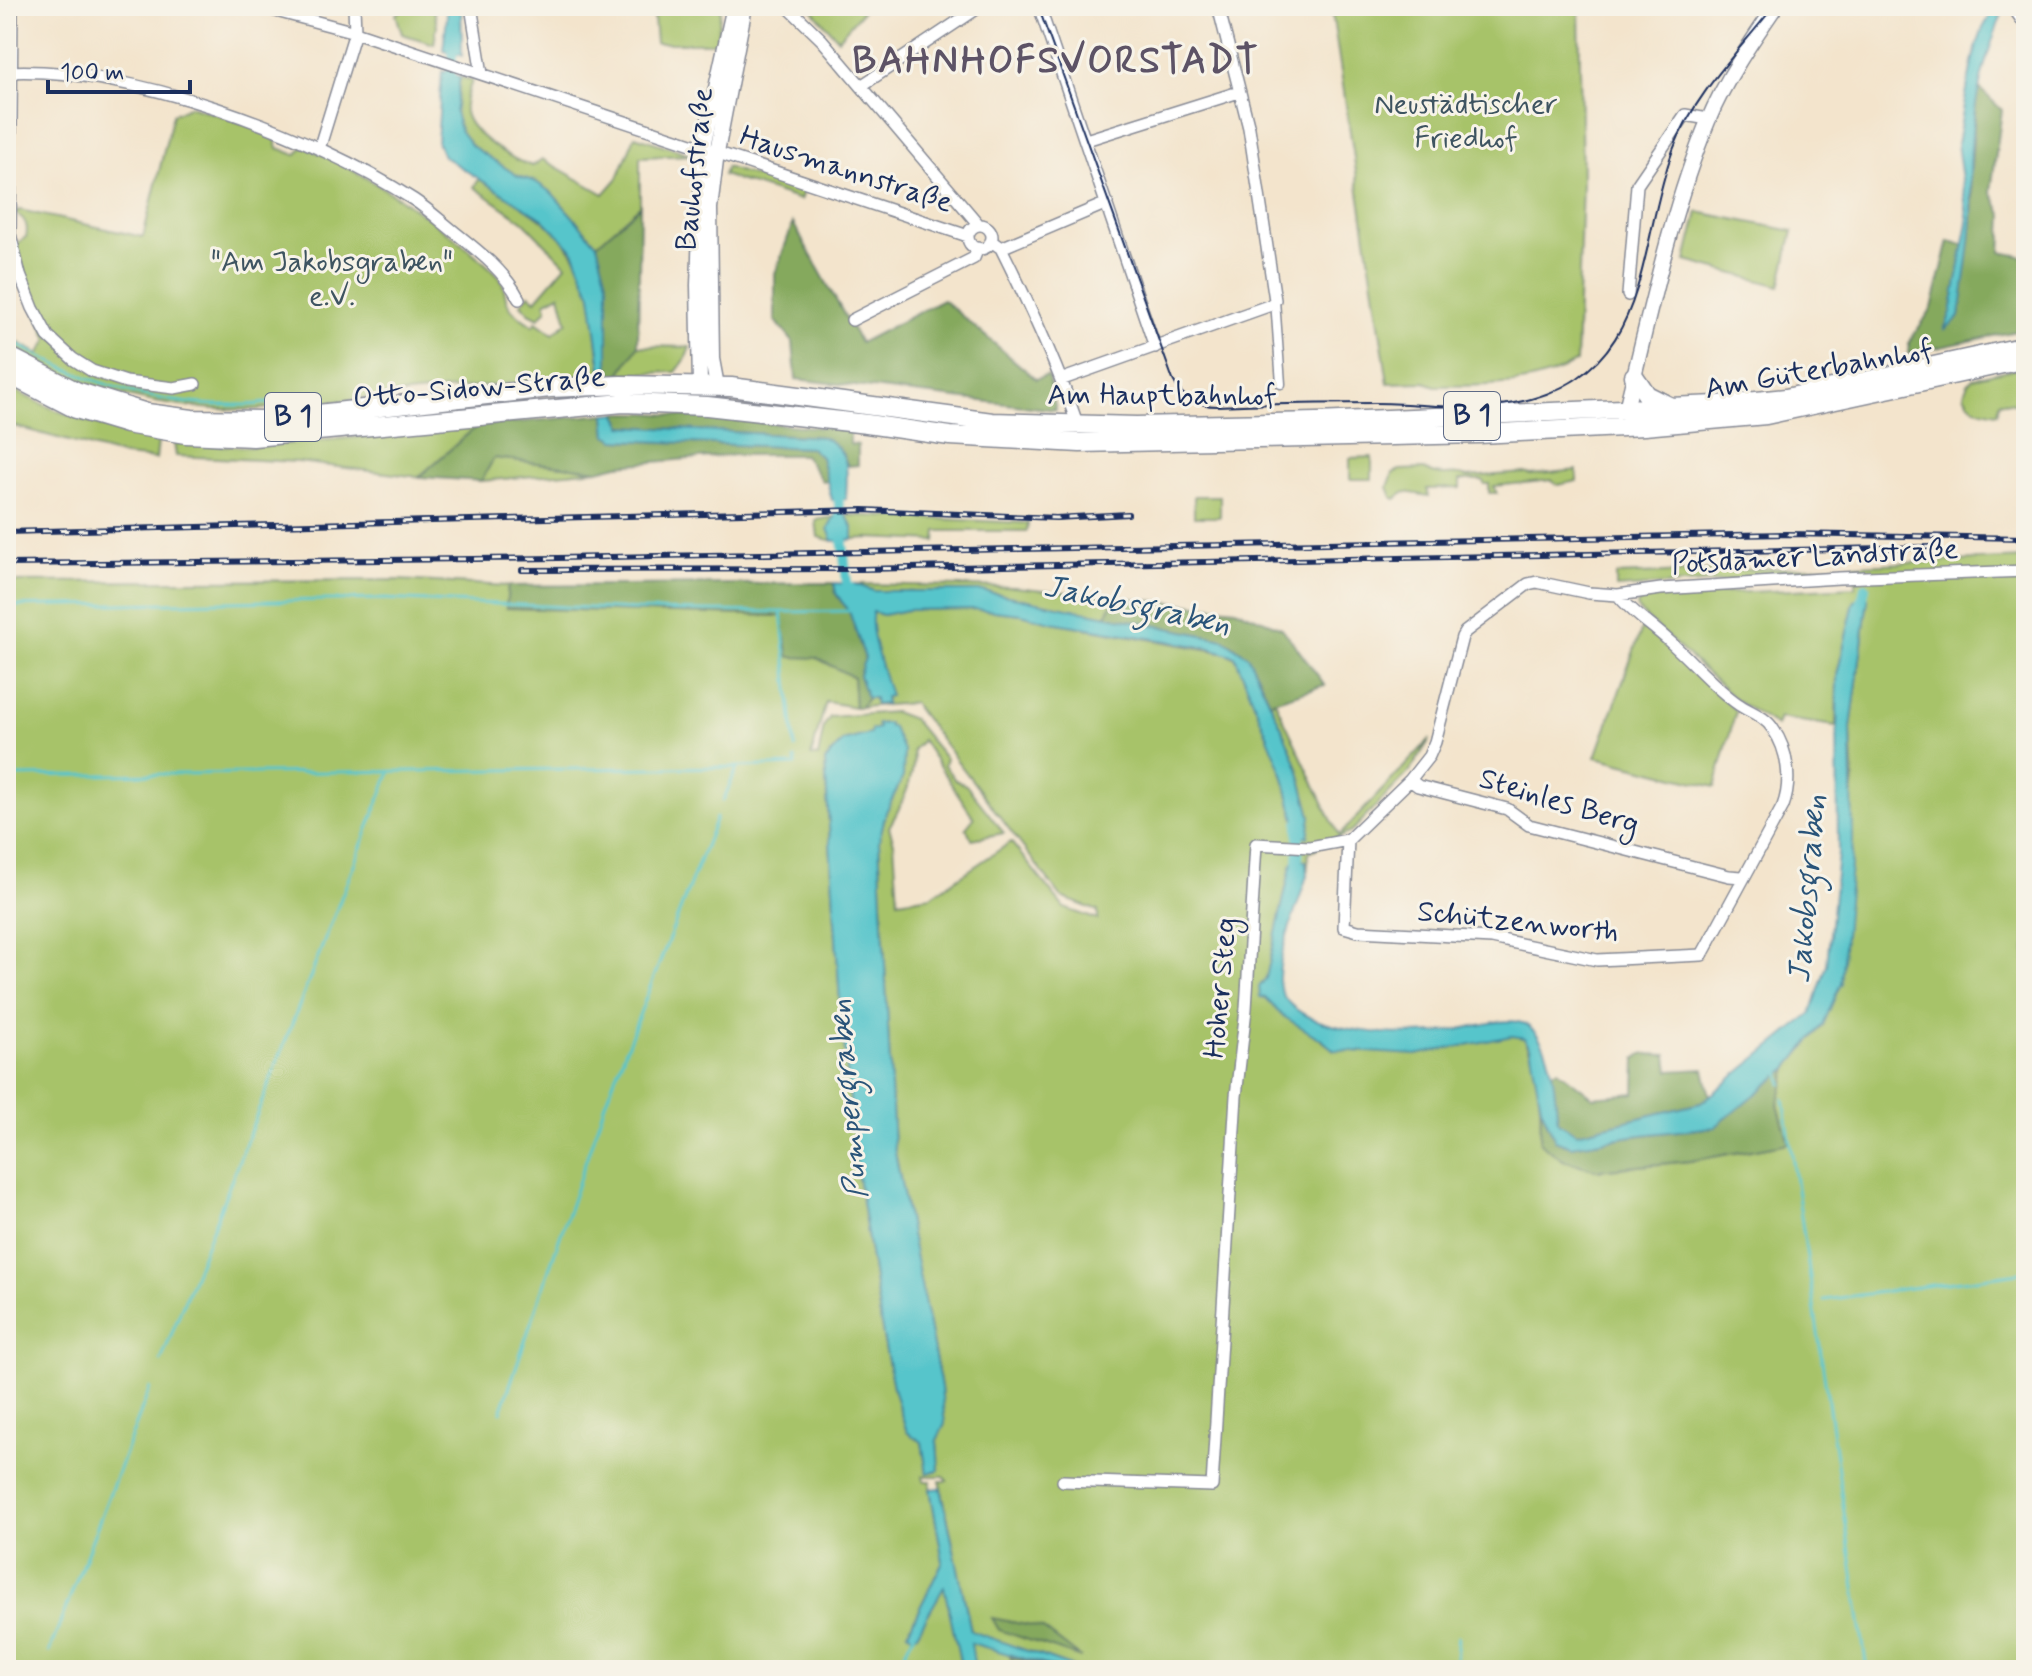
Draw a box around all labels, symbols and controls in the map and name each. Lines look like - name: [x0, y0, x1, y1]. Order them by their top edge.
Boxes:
- district label: BAHNHOFSVORSTADT: [852, 37, 1260, 86]
- scale bar: [48, 44, 190, 94]
- text: 100 m: [60, 58, 124, 89]
- street label: Bauhofstraße: [667, 85, 723, 253]
- park label: Neustädtischer Friedhof: [1374, 85, 1558, 158]
- street label: Hausmannstraße: [735, 117, 957, 223]
- park label: "Am Jakobsgraben" e.V.: [211, 243, 453, 316]
- street label: Am Güterbahnhof: [1702, 331, 1936, 409]
- street label: Otto-Sidow-Straße: [351, 358, 607, 418]
- street label: Am Hauptbahnhof: [1047, 376, 1277, 415]
- road number: B 1: [1444, 392, 1500, 440]
- road number: B 1: [265, 393, 321, 441]
- street label: Potsdamer Landstraße: [1671, 530, 1959, 584]
- water label: Jakobsgraben: [1039, 566, 1234, 650]
- street label: Steinles Berg: [1474, 759, 1644, 847]
- water label: Jakobsgraben: [1779, 793, 1841, 985]
- street label: Schützenworth: [1415, 892, 1621, 952]
- street label: Hoher Steg: [1195, 916, 1249, 1060]
- water label: Pumpergraben: [819, 997, 883, 1201]

